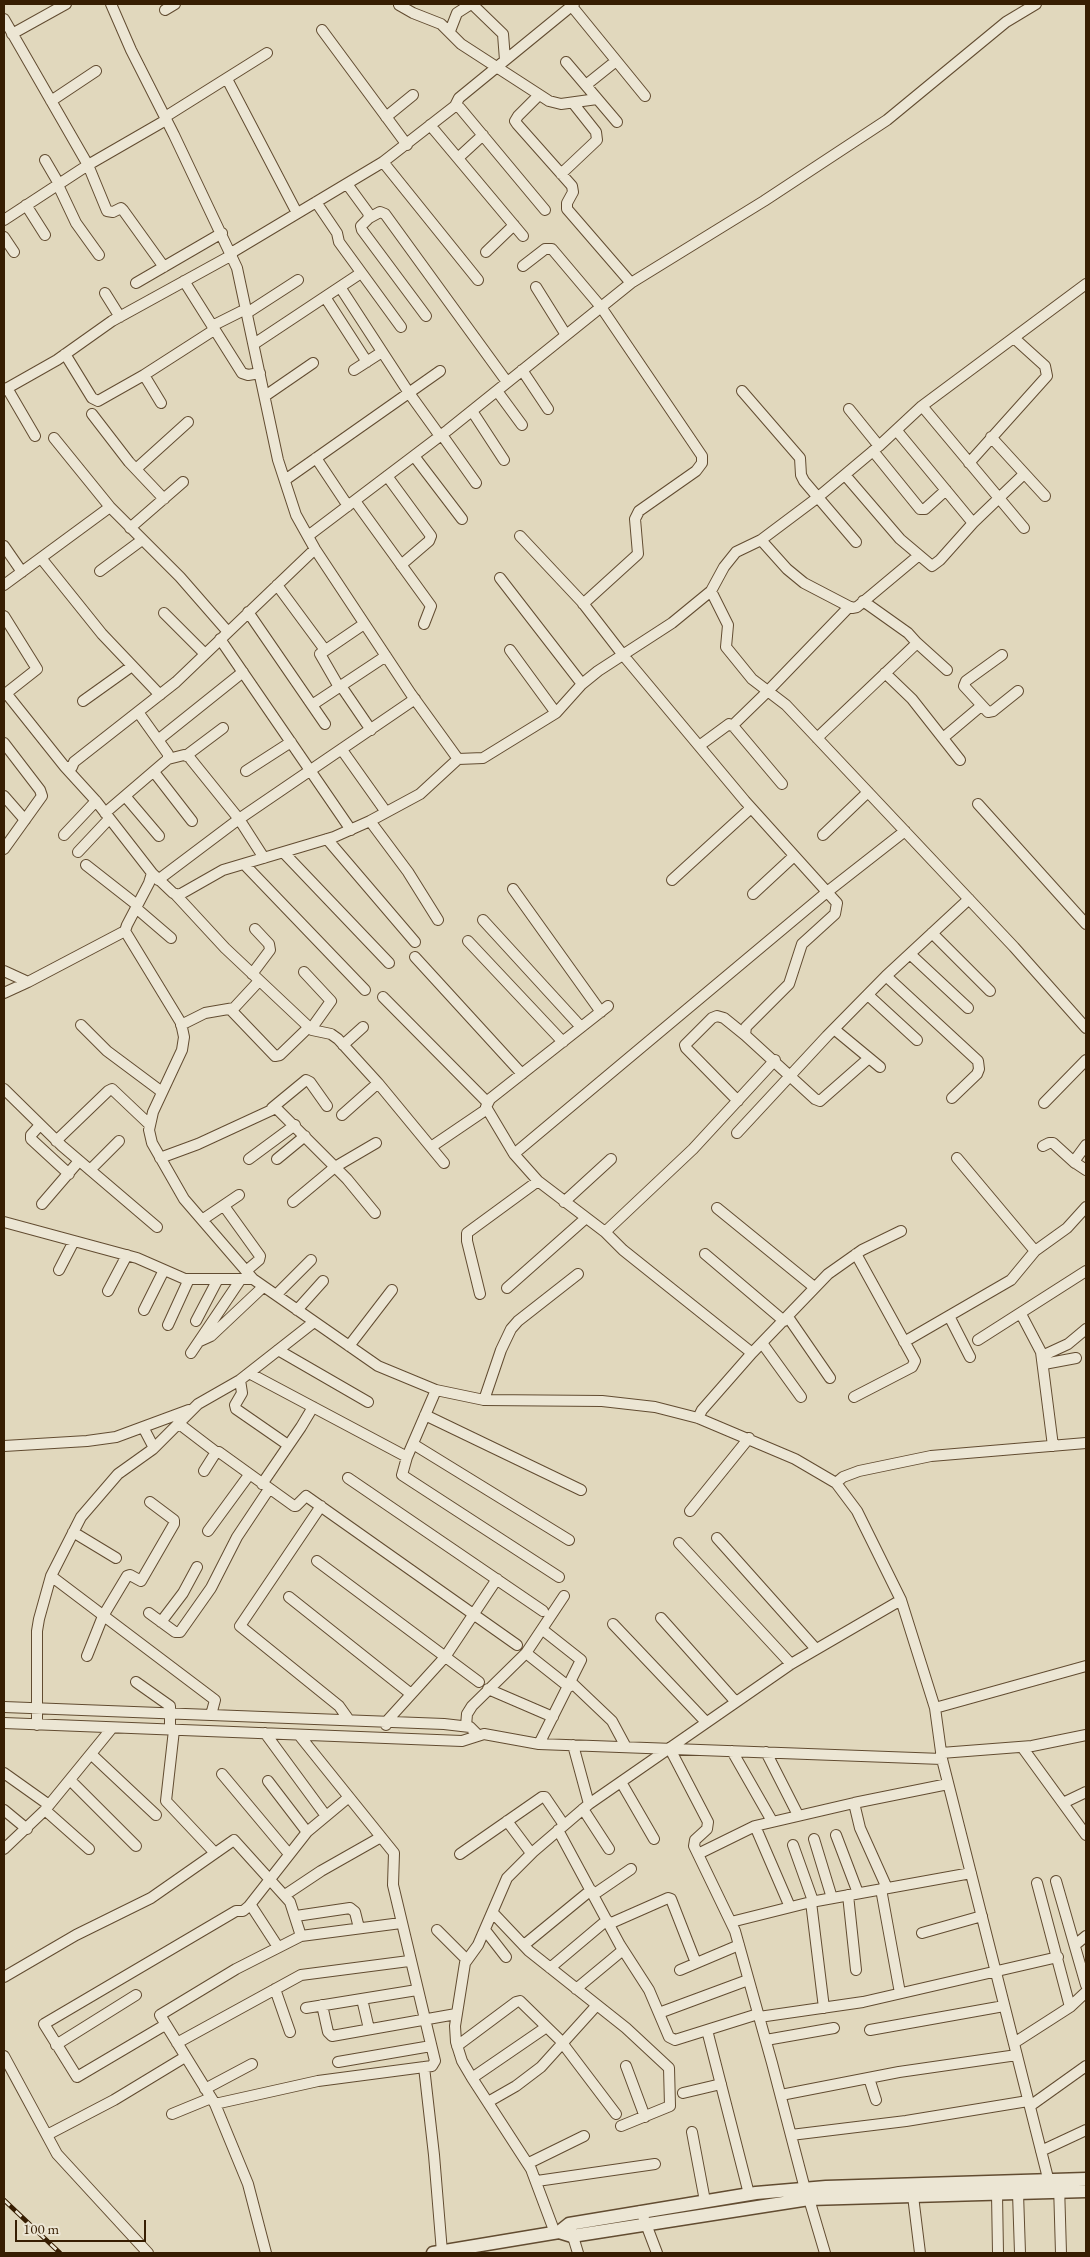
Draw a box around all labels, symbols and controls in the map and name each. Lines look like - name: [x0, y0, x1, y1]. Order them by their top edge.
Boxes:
- scale bar: [18, 2210, 149, 2242]
- text: 100 m: [23, 2219, 59, 2238]

